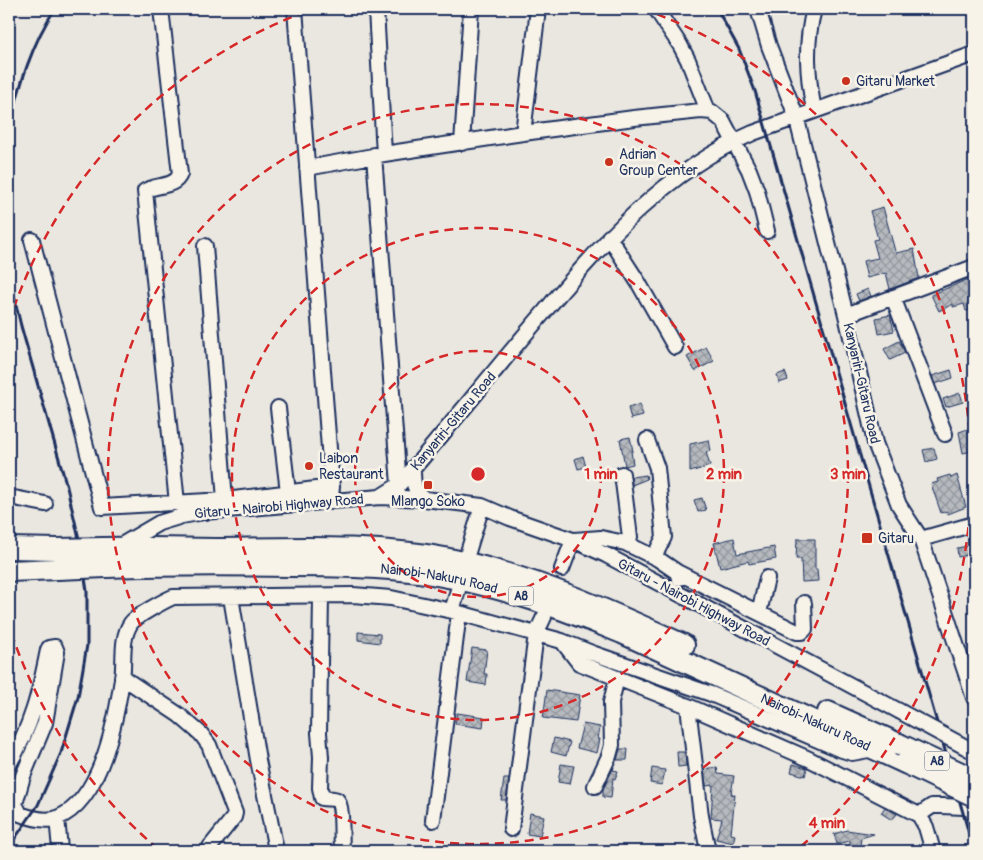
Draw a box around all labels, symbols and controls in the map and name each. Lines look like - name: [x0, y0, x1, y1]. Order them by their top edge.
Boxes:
- place label: Gitaru Market: [856, 73, 935, 90]
- marker: Gitaru Market: [840, 75, 852, 87]
- place label: Adrian Group Center: [619, 146, 698, 179]
- marker: Adrian Group Center: [603, 156, 615, 168]
- street label: Kanyariri-Gitaru Road: [839, 321, 884, 445]
- street label: Kanyariri-Gitaru Road: [407, 368, 500, 474]
- place label: Laibon Restaurant: [319, 450, 384, 483]
- marker: Laibon Restaurant: [303, 460, 315, 472]
- centre of rings: [469, 465, 487, 483]
- text: 1 min: [584, 465, 618, 484]
- text: 2 min: [706, 465, 742, 484]
- text: 3 min: [830, 465, 866, 484]
- marker: Mlango Soko: [422, 479, 434, 491]
- street label: Gitaru - Nairobi Highway Road: [194, 491, 365, 522]
- place label: Mlango Soko: [391, 493, 466, 510]
- place label: Gitaru: [878, 530, 914, 547]
- marker: Gitaru: [860, 531, 874, 545]
- street label: Gitaru - Nairobi Highway Road: [615, 555, 773, 650]
- street label: Nairobi-Nakuru Road: [380, 560, 500, 598]
- road number: A8: [508, 586, 534, 606]
- street label: Nairobi-Nakuru Road: [758, 690, 873, 755]
- road number: A8: [924, 751, 950, 770]
- text: 4 min: [809, 814, 846, 833]

